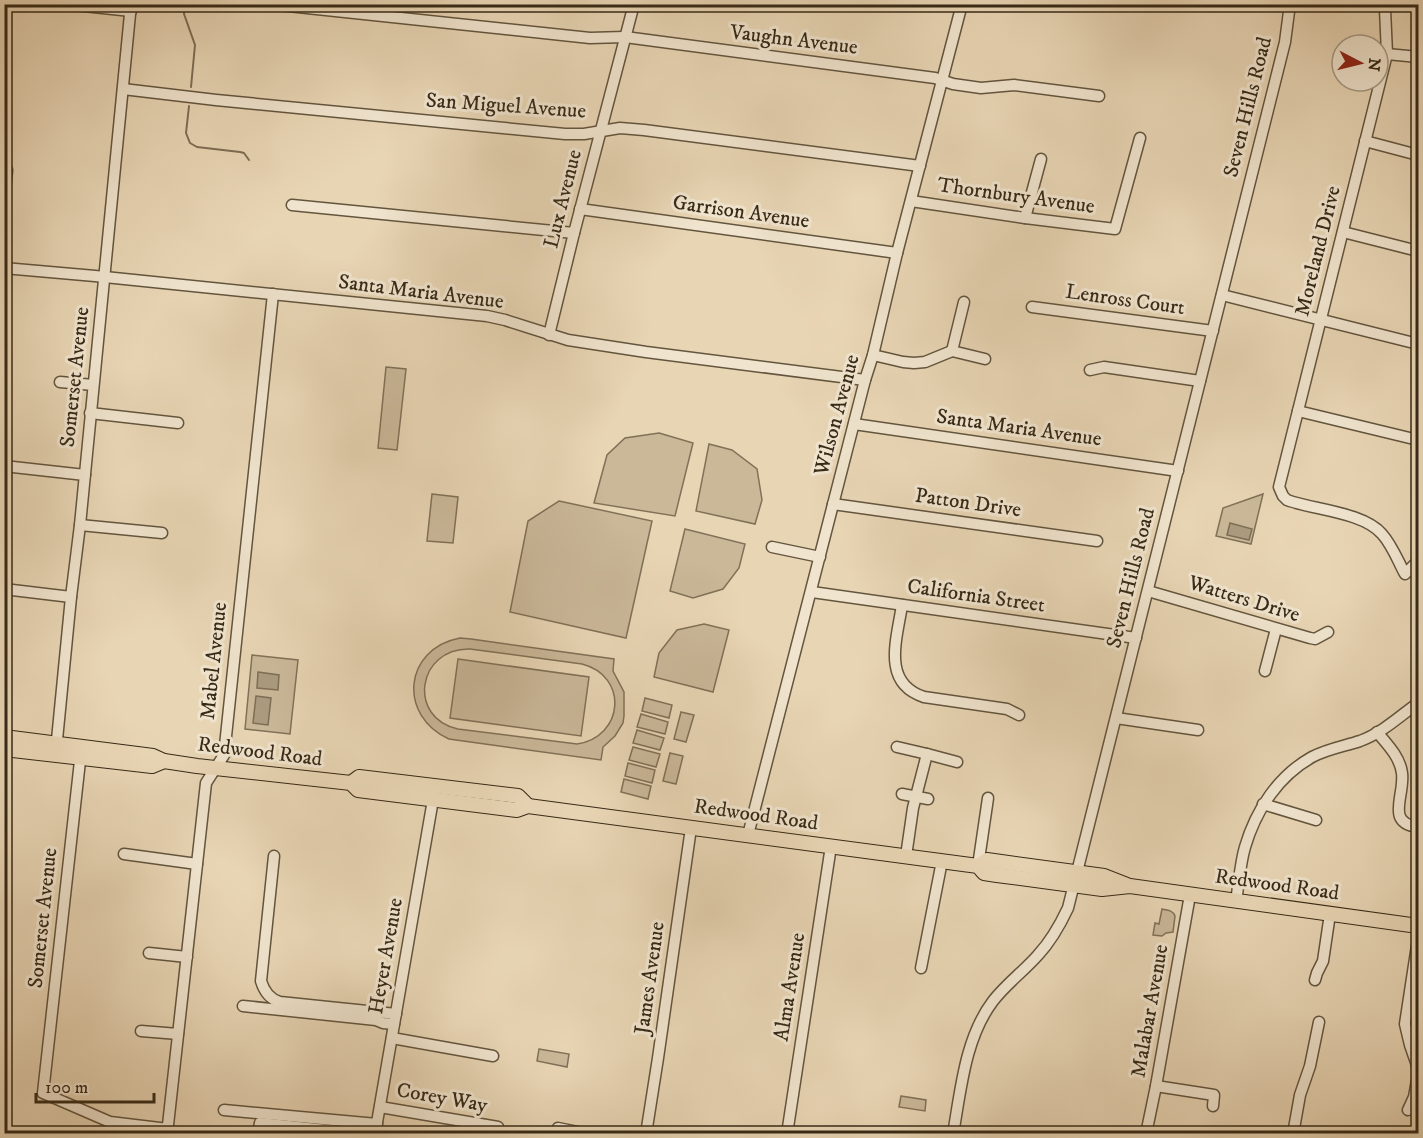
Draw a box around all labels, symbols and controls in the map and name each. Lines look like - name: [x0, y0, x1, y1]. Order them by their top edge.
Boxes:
- street label: Vaughn Avenue: [728, 19, 860, 61]
- north arrow: [1330, 33, 1390, 93]
- street label: Seven Hills Road: [1218, 34, 1278, 180]
- text: N: [1363, 57, 1385, 72]
- street label: San Miguel Avenue: [425, 87, 587, 125]
- street label: Lux Avenue: [538, 147, 588, 251]
- street label: Thornbury Avenue: [936, 172, 1097, 220]
- street label: Moreland Drive: [1289, 183, 1347, 319]
- street label: Garrison Avenue: [671, 190, 811, 235]
- street label: Santa Maria Avenue: [337, 269, 505, 315]
- street label: Lenross Court: [1064, 279, 1187, 321]
- street label: Somerset Avenue: [55, 305, 95, 448]
- street label: Wilson Avenue: [808, 351, 866, 479]
- street label: Santa Maria Avenue: [935, 404, 1103, 452]
- street label: Patton Drive: [913, 483, 1023, 523]
- street label: Seven Hills Road: [1101, 505, 1161, 651]
- street label: Watters Drive: [1184, 569, 1303, 628]
- street label: California Street: [906, 573, 1047, 619]
- street label: Mabel Avenue: [195, 601, 233, 721]
- street label: Redwood Road: [196, 731, 324, 773]
- street label: Redwood Road: [692, 793, 820, 837]
- street label: Somerset Avenue: [23, 846, 63, 989]
- street label: Redwood Road: [1213, 863, 1341, 907]
- street label: Heyer Avenue: [363, 896, 409, 1016]
- street label: James Avenue: [629, 920, 671, 1038]
- street label: Alma Avenue: [769, 931, 811, 1043]
- street label: Malabar Avenue: [1125, 942, 1175, 1080]
- scale bar: [36, 1066, 154, 1104]
- text: 100 m: [45, 1077, 88, 1099]
- street label: Corey Way: [395, 1077, 490, 1119]

